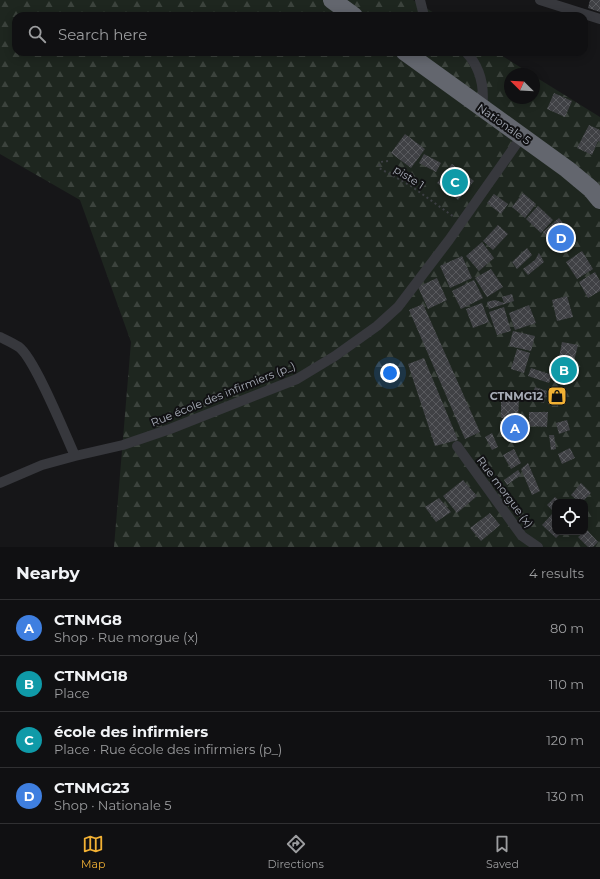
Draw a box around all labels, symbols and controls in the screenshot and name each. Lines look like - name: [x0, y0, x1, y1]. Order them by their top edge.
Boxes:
- search box: [12, 12, 588, 56]
- icon: search: [26, 23, 48, 45]
- text: Search here: [58, 25, 147, 44]
- north arrow: [504, 68, 540, 104]
- street label: Nationale 5: [474, 100, 534, 148]
- street label: piste 1: [391, 162, 427, 192]
- pin: C: [442, 167, 468, 197]
- pin: D: [548, 223, 574, 253]
- pin: B: [551, 355, 577, 385]
- street label: Rue école des infirmiers (p_): [149, 359, 297, 429]
- your location: [380, 363, 400, 383]
- shop icon: CTNMG12: [546, 385, 568, 407]
- place label: CTNMG12: [490, 389, 544, 403]
- pin: A: [502, 413, 528, 443]
- street label: Rue morgue (x): [474, 454, 536, 530]
- map controls: [552, 499, 588, 535]
- button: locate: [552, 499, 588, 535]
- text: Nearby: [16, 563, 80, 583]
- text: 4 results: [529, 565, 584, 581]
- text: CTNMG8: [54, 610, 122, 629]
- text: A: [24, 620, 34, 636]
- text: 80 m: [550, 620, 584, 636]
- text: Shop · Rue morgue (x): [54, 629, 199, 645]
- text: CTNMG18: [54, 666, 128, 685]
- text: B: [24, 676, 34, 692]
- text: 110 m: [549, 676, 584, 692]
- text: Place: [54, 685, 90, 701]
- text: école des infirmiers: [54, 722, 208, 741]
- text: C: [24, 732, 34, 748]
- text: 120 m: [546, 732, 584, 748]
- text: Place · Rue école des infirmiers (p_): [54, 741, 282, 757]
- text: CTNMG23: [54, 778, 130, 797]
- text: D: [24, 788, 34, 804]
- text: 130 m: [546, 788, 584, 804]
- text: Shop · Nationale 5: [54, 797, 172, 813]
- tab: Map: [81, 833, 105, 871]
- tab: Directions: [268, 833, 324, 871]
- tab: Saved: [486, 833, 519, 871]

